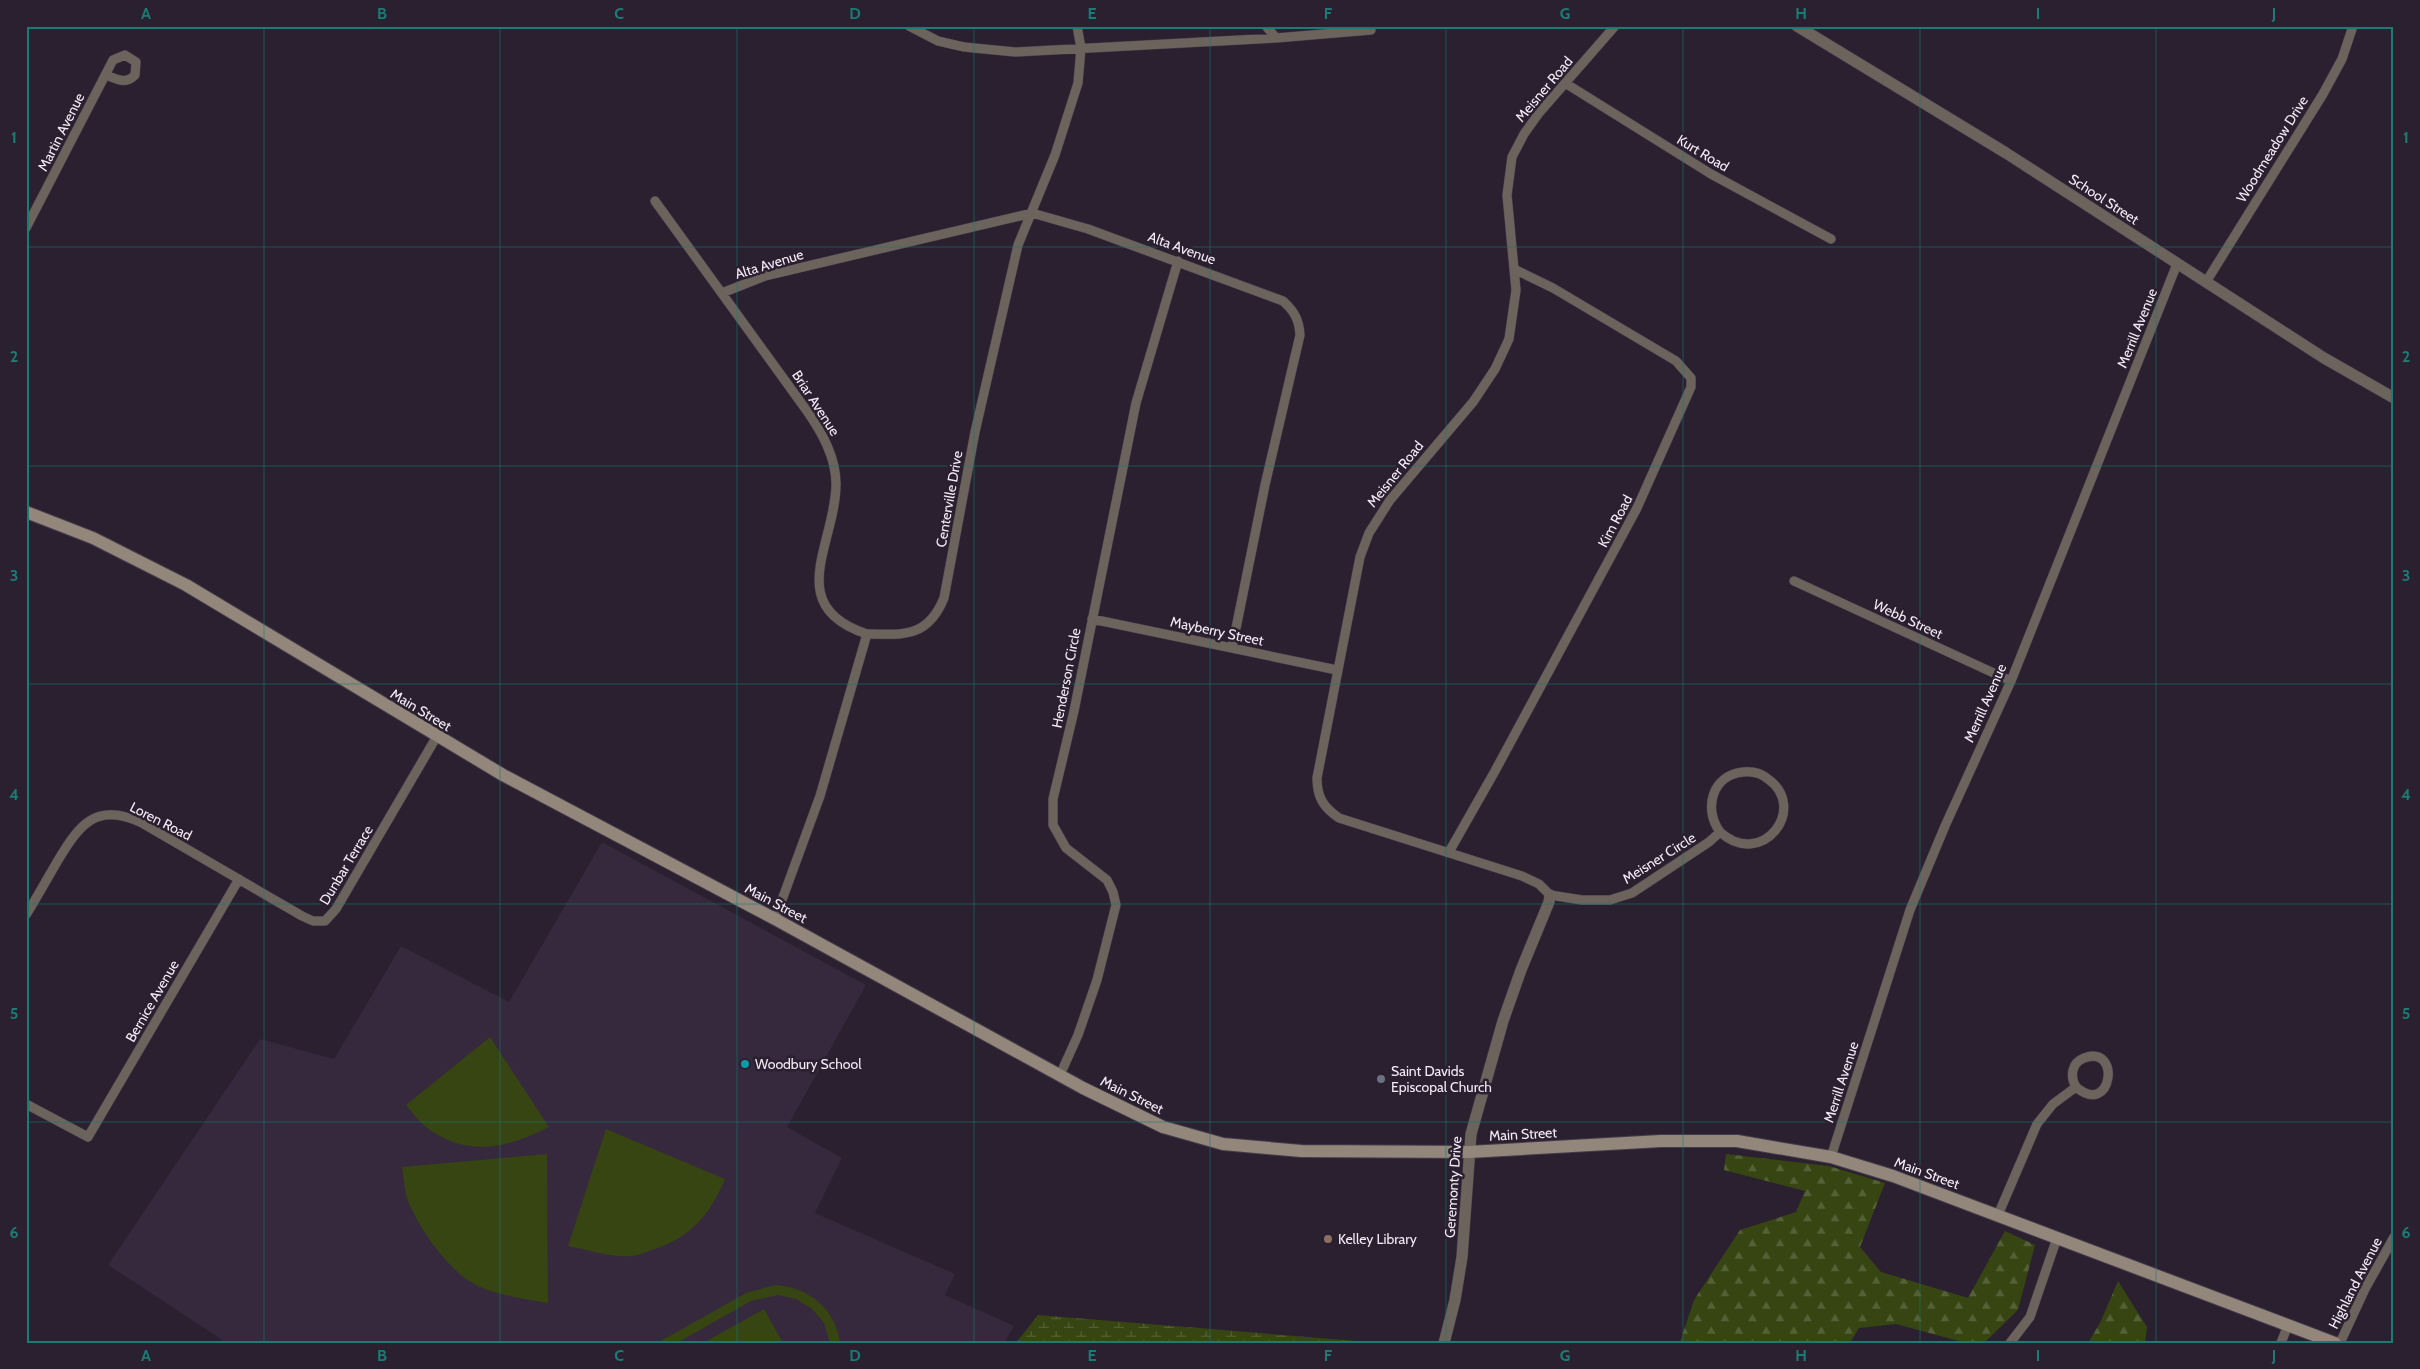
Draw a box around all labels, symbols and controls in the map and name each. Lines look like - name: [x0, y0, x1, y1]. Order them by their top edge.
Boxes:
- text: A: [141, 4, 151, 23]
- text: B: [377, 4, 387, 23]
- text: C: [614, 4, 624, 23]
- text: D: [849, 4, 861, 23]
- text: E: [1087, 4, 1097, 23]
- text: F: [1324, 4, 1333, 23]
- text: G: [1560, 4, 1570, 23]
- text: H: [1795, 4, 1807, 23]
- text: I: [2036, 4, 2040, 23]
- text: J: [2271, 4, 2276, 23]
- street label: Meisner Road: [1511, 53, 1577, 125]
- street label: Martin Avenue: [34, 90, 88, 174]
- street label: Woodmeadow Drive: [2232, 92, 2312, 206]
- text: 1: [11, 128, 17, 147]
- text: 1: [2403, 128, 2409, 147]
- street label: Kurt Road: [1674, 130, 1732, 176]
- street label: School Street: [2066, 170, 2143, 228]
- street label: Alta Avenue: [1146, 227, 1218, 269]
- street label: Alta Avenue: [733, 245, 805, 283]
- street label: Merrill Avenue: [2113, 286, 2161, 370]
- text: 2: [10, 347, 18, 366]
- text: 2: [2402, 347, 2410, 366]
- street label: Briar Avenue: [788, 367, 844, 439]
- street label: Meisner Road: [1363, 437, 1427, 511]
- street label: Centerville Drive: [932, 449, 966, 549]
- street label: Kim Road: [1594, 492, 1636, 550]
- text: 3: [10, 566, 18, 585]
- text: 3: [2402, 566, 2410, 585]
- street label: Webb Street: [1870, 595, 1946, 643]
- street label: Mayberry Street: [1169, 612, 1266, 650]
- street label: Henderson Circle: [1047, 626, 1085, 730]
- street label: Merrill Avenue: [1960, 661, 2010, 745]
- street label: Main Street: [387, 685, 455, 735]
- text: 4: [9, 785, 19, 804]
- text: 4: [2401, 785, 2411, 804]
- street label: Loren Road: [127, 798, 195, 844]
- street label: Dunbar Terrace: [315, 822, 377, 908]
- street label: Meisner Circle: [1619, 828, 1699, 888]
- street label: Main Street: [742, 879, 810, 927]
- street label: Bernice Avenue: [121, 957, 183, 1045]
- text: 5: [10, 1004, 18, 1023]
- text: 5: [2402, 1004, 2410, 1023]
- street label: Merrill Avenue: [1819, 1039, 1863, 1125]
- place label: Woodbury School: [755, 1055, 862, 1073]
- marker: Woodbury School: [739, 1058, 751, 1070]
- place label: Saint Davids Episcopal Church: [1391, 1062, 1492, 1096]
- street label: Main Street: [1098, 1072, 1167, 1118]
- marker: Saint Davids Episcopal Church: [1375, 1073, 1387, 1085]
- street label: Main Street: [1489, 1123, 1558, 1145]
- street label: Geremonty Drive: [1440, 1136, 1466, 1238]
- street label: Main Street: [1892, 1153, 1962, 1193]
- text: 6: [10, 1223, 19, 1242]
- text: 6: [2402, 1223, 2411, 1242]
- place label: Kelley Library: [1338, 1230, 1417, 1248]
- marker: Kelley Library: [1322, 1233, 1334, 1245]
- street label: Highland Avenue: [2324, 1234, 2386, 1332]
- text: A: [141, 1346, 151, 1365]
- text: B: [377, 1346, 387, 1365]
- text: C: [614, 1346, 624, 1365]
- text: D: [849, 1346, 861, 1365]
- text: E: [1087, 1346, 1097, 1365]
- text: F: [1324, 1346, 1333, 1365]
- text: G: [1560, 1346, 1570, 1365]
- text: H: [1795, 1346, 1807, 1365]
- text: I: [2036, 1346, 2040, 1365]
- text: J: [2271, 1346, 2276, 1365]

